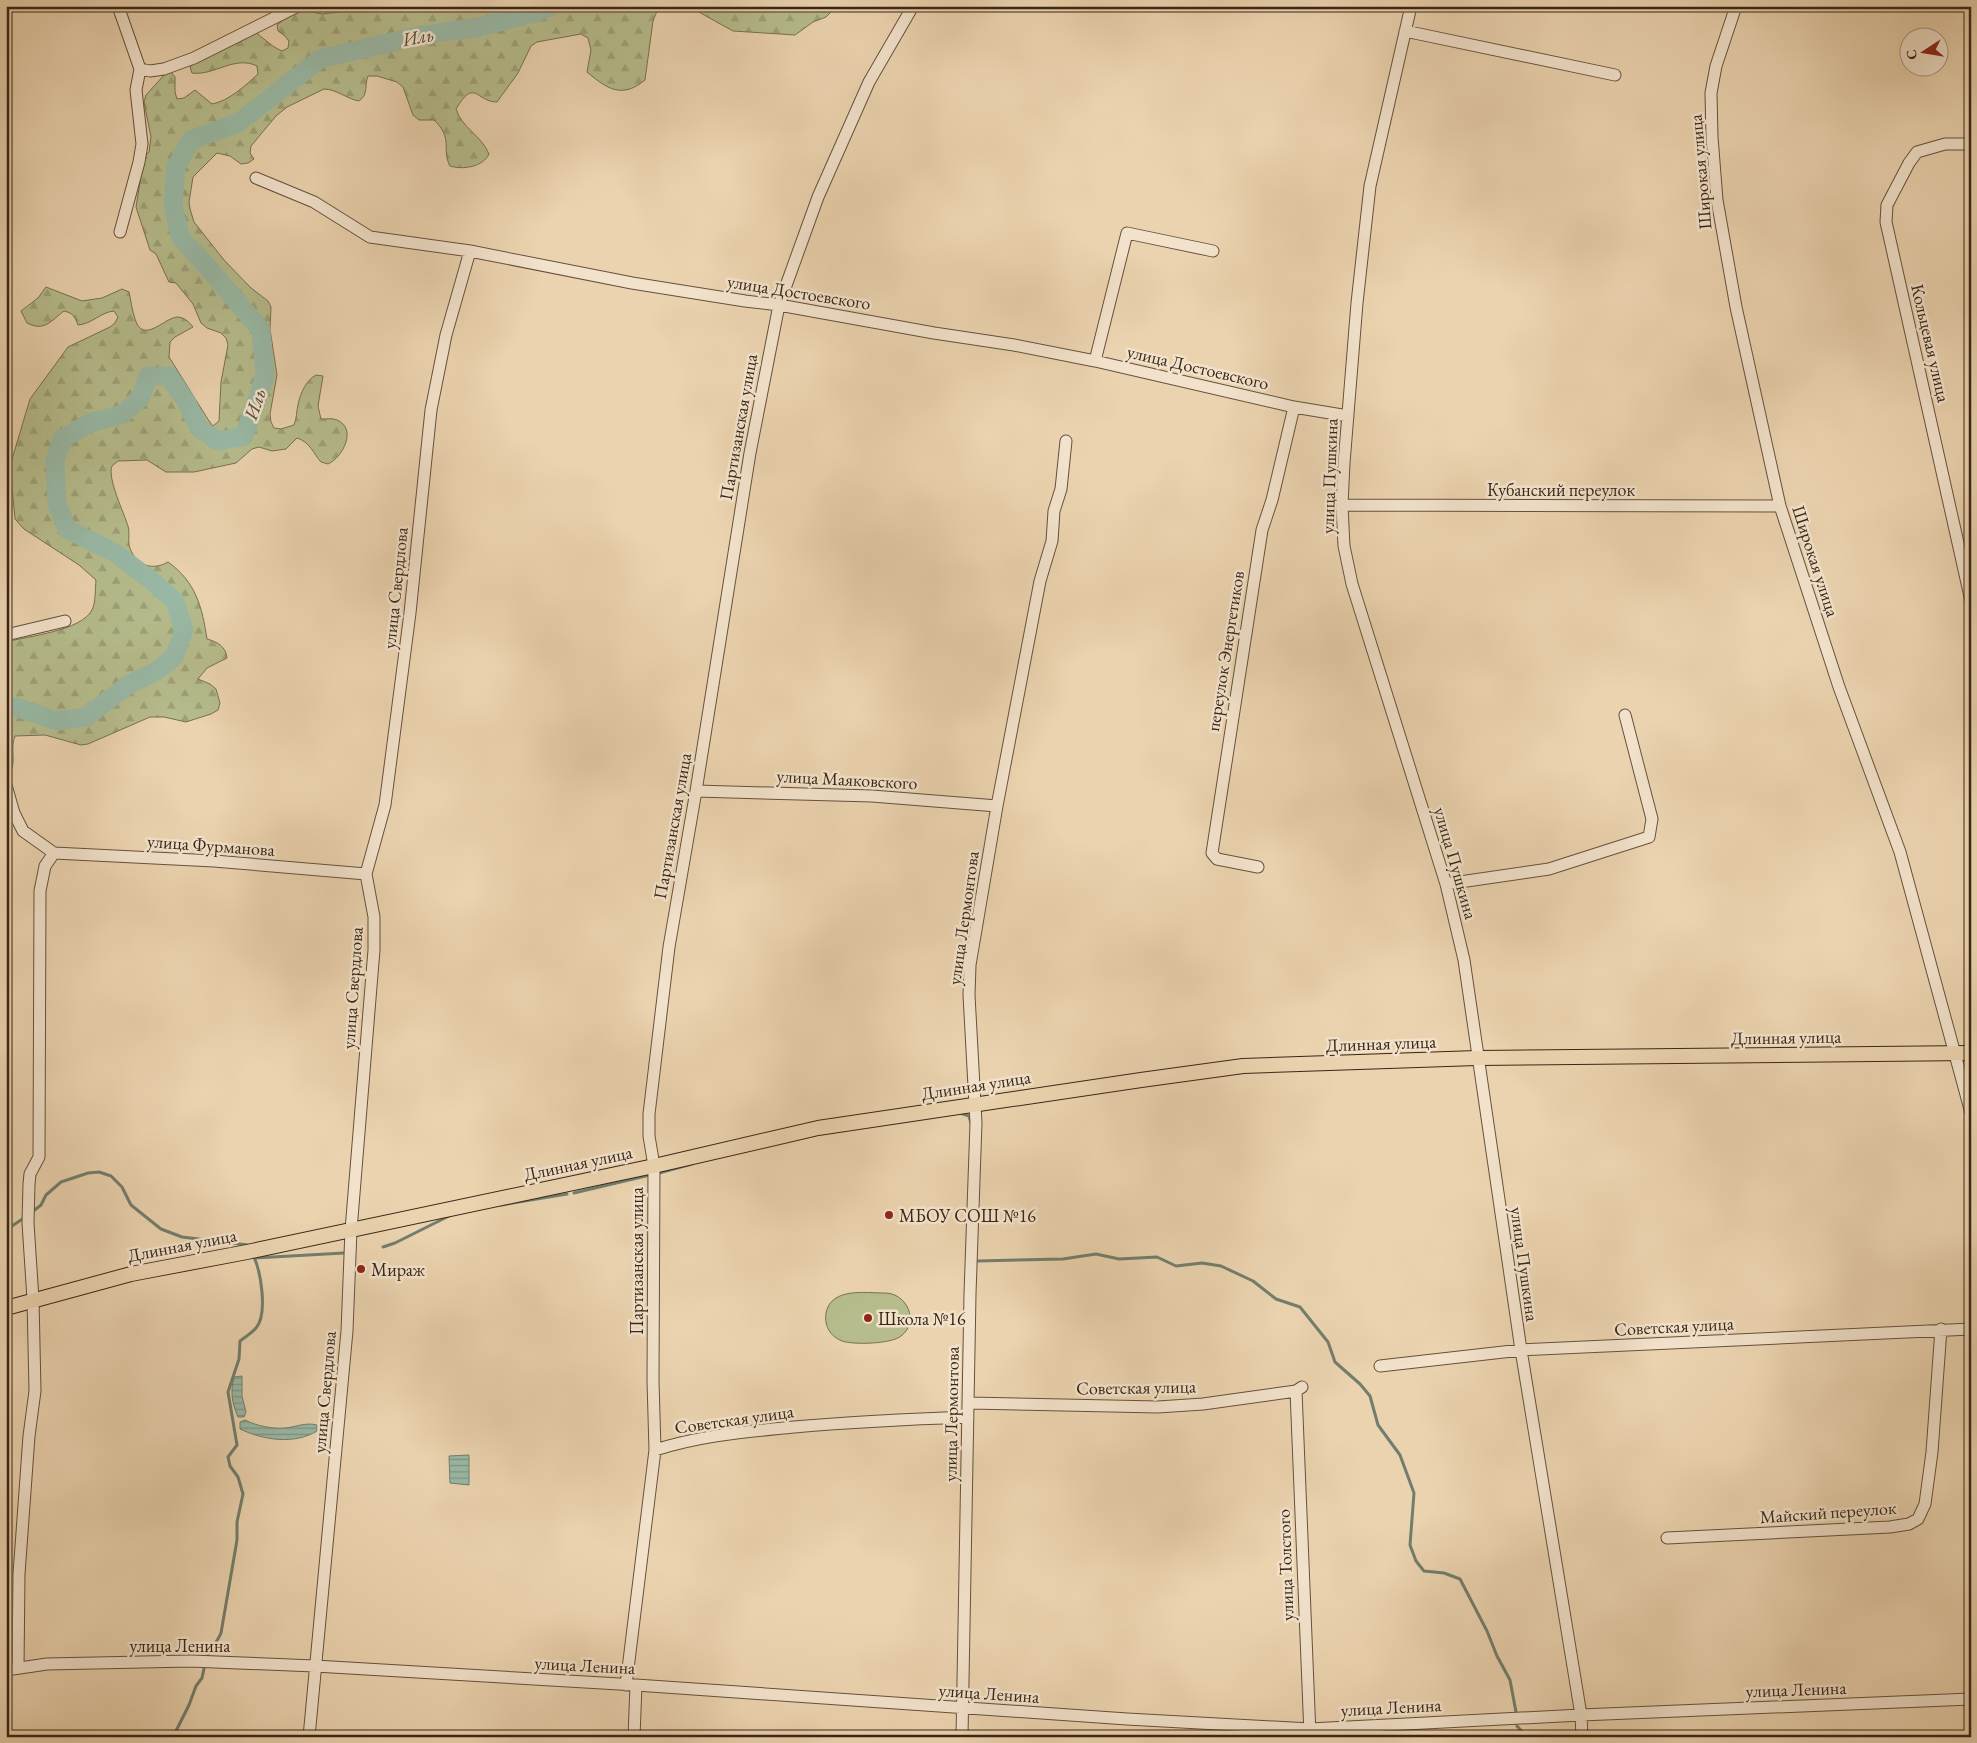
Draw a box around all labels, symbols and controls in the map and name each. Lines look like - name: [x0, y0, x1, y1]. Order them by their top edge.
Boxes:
- water label: Иль: [399, 22, 436, 52]
- north arrow: [1900, 28, 1950, 78]
- text: С: [1901, 48, 1921, 61]
- street label: Широкая улица: [1683, 113, 1716, 231]
- street label: улица Достоевского: [726, 269, 872, 315]
- street label: Кольцевая улица: [1906, 282, 1956, 405]
- street label: улица Достоевского: [1125, 339, 1271, 395]
- street label: Партизанская улица: [714, 351, 762, 502]
- water label: Иль: [238, 385, 272, 424]
- street label: улица Пушкина: [1315, 417, 1343, 534]
- street label: Кубанский переулок: [1487, 478, 1635, 501]
- street label: Широкая улица: [1787, 502, 1845, 620]
- street label: улица Свердлова: [377, 525, 413, 650]
- street label: переулок Энергетиков: [1201, 569, 1249, 733]
- street label: Партизанская улица: [648, 750, 696, 901]
- street label: улица Маяковского: [776, 764, 918, 794]
- street label: улица Пушкина: [1429, 804, 1483, 922]
- street label: улица Фурманова: [146, 829, 276, 861]
- street label: улица Лермонтова: [942, 849, 984, 987]
- street label: улица Свердлова: [336, 925, 368, 1050]
- street label: Длинная улица: [1731, 1025, 1842, 1049]
- street label: Длинная улица: [1325, 1030, 1437, 1056]
- street label: Длинная улица: [920, 1065, 1033, 1105]
- street label: Длинная улица: [522, 1140, 635, 1186]
- street label: Партизанская улица: [625, 1186, 648, 1335]
- place label: МБОУ СОШ №16: [899, 1204, 1036, 1227]
- street label: улица Пушкина: [1506, 1205, 1545, 1324]
- marker: МБОУ СОШ №16: [883, 1209, 895, 1221]
- street label: Длинная улица: [126, 1223, 239, 1267]
- place label: Мираж: [371, 1258, 426, 1281]
- marker: Мираж: [355, 1263, 367, 1275]
- place label: Школа №16: [878, 1307, 966, 1330]
- street label: Советская улица: [1613, 1311, 1735, 1341]
- marker: Школа №16: [862, 1312, 874, 1324]
- street label: улица Свердлова: [307, 1329, 341, 1454]
- street label: улица Лермонтова: [938, 1345, 964, 1482]
- street label: Советская улица: [1076, 1374, 1197, 1400]
- street label: Советская улица: [673, 1399, 796, 1439]
- street label: Майский переулок: [1759, 1496, 1897, 1528]
- street label: улица Толстого: [1272, 1509, 1298, 1621]
- street label: улица Ленина: [130, 1634, 231, 1657]
- street label: улица Ленина: [534, 1651, 637, 1679]
- street label: улица Ленина: [1745, 1676, 1848, 1702]
- street label: улица Ленина: [938, 1678, 1041, 1708]
- street label: улица Ленина: [1340, 1693, 1443, 1721]

